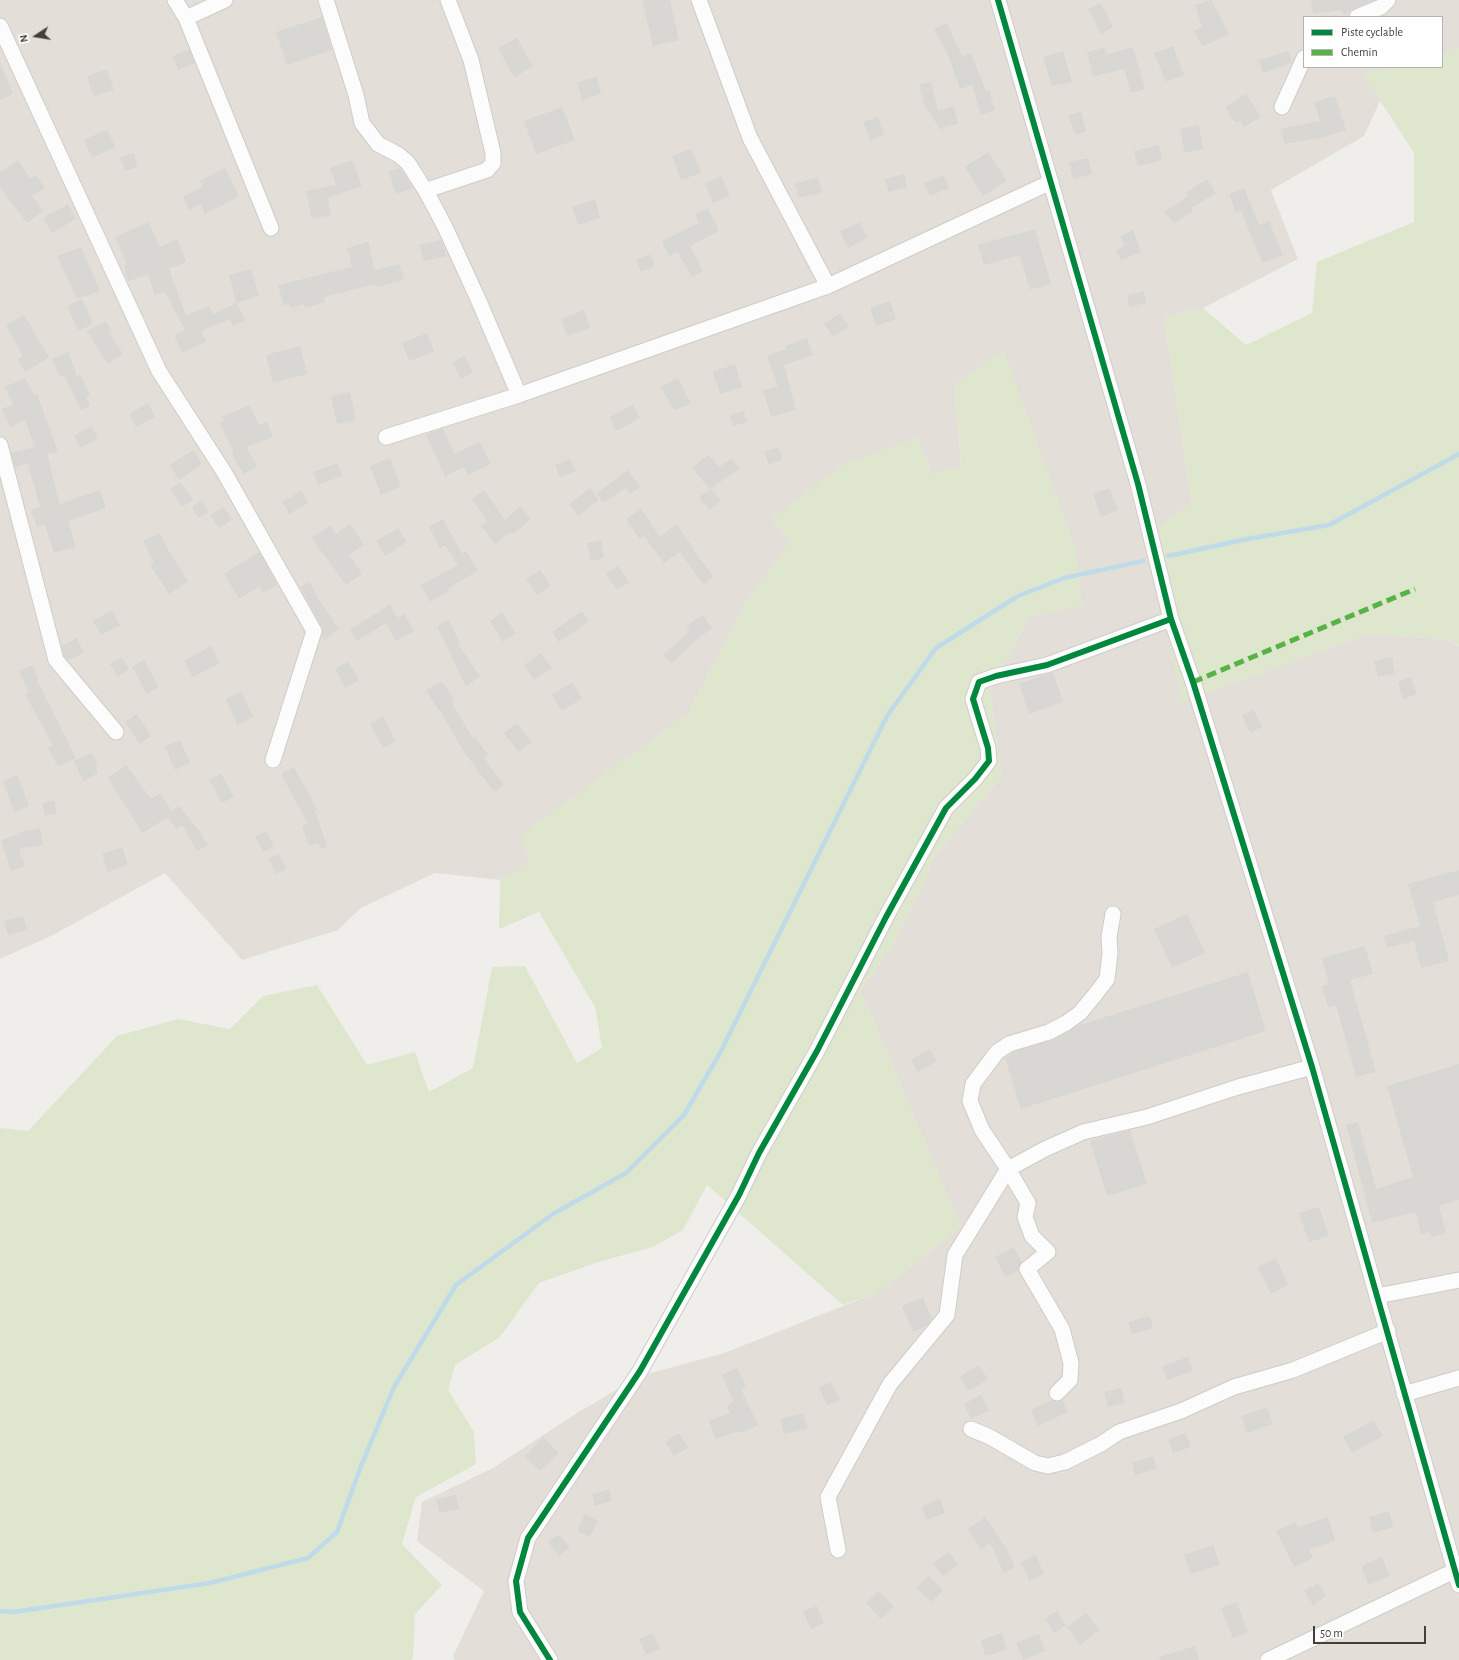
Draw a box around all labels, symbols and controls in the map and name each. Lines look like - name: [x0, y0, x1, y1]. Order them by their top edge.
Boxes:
- north arrow: [16, 16, 56, 56]
- legend: [1303, 16, 1443, 68]
- text: Piste cyclable: [1341, 26, 1403, 38]
- text: N: [18, 34, 30, 43]
- text: Chemin: [1341, 46, 1378, 58]
- scale bar: [1315, 1618, 1428, 1644]
- text: 50 m: [1320, 1627, 1343, 1639]

